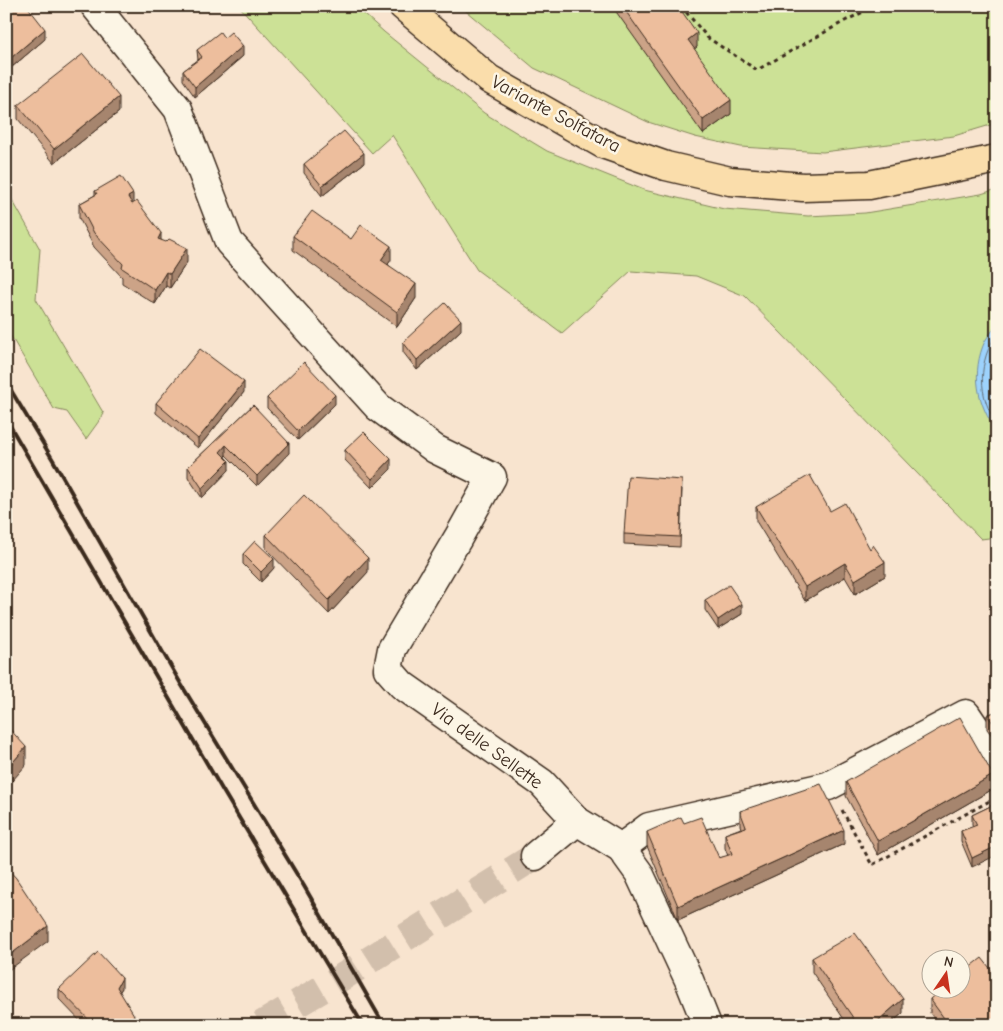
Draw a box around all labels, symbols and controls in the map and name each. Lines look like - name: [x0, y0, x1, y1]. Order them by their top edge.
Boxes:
- street label: Variante Solfatara: [488, 71, 624, 157]
- street label: Via delle Sellette: [427, 698, 547, 794]
- north arrow: [920, 948, 970, 998]
- text: N: [942, 953, 955, 971]

